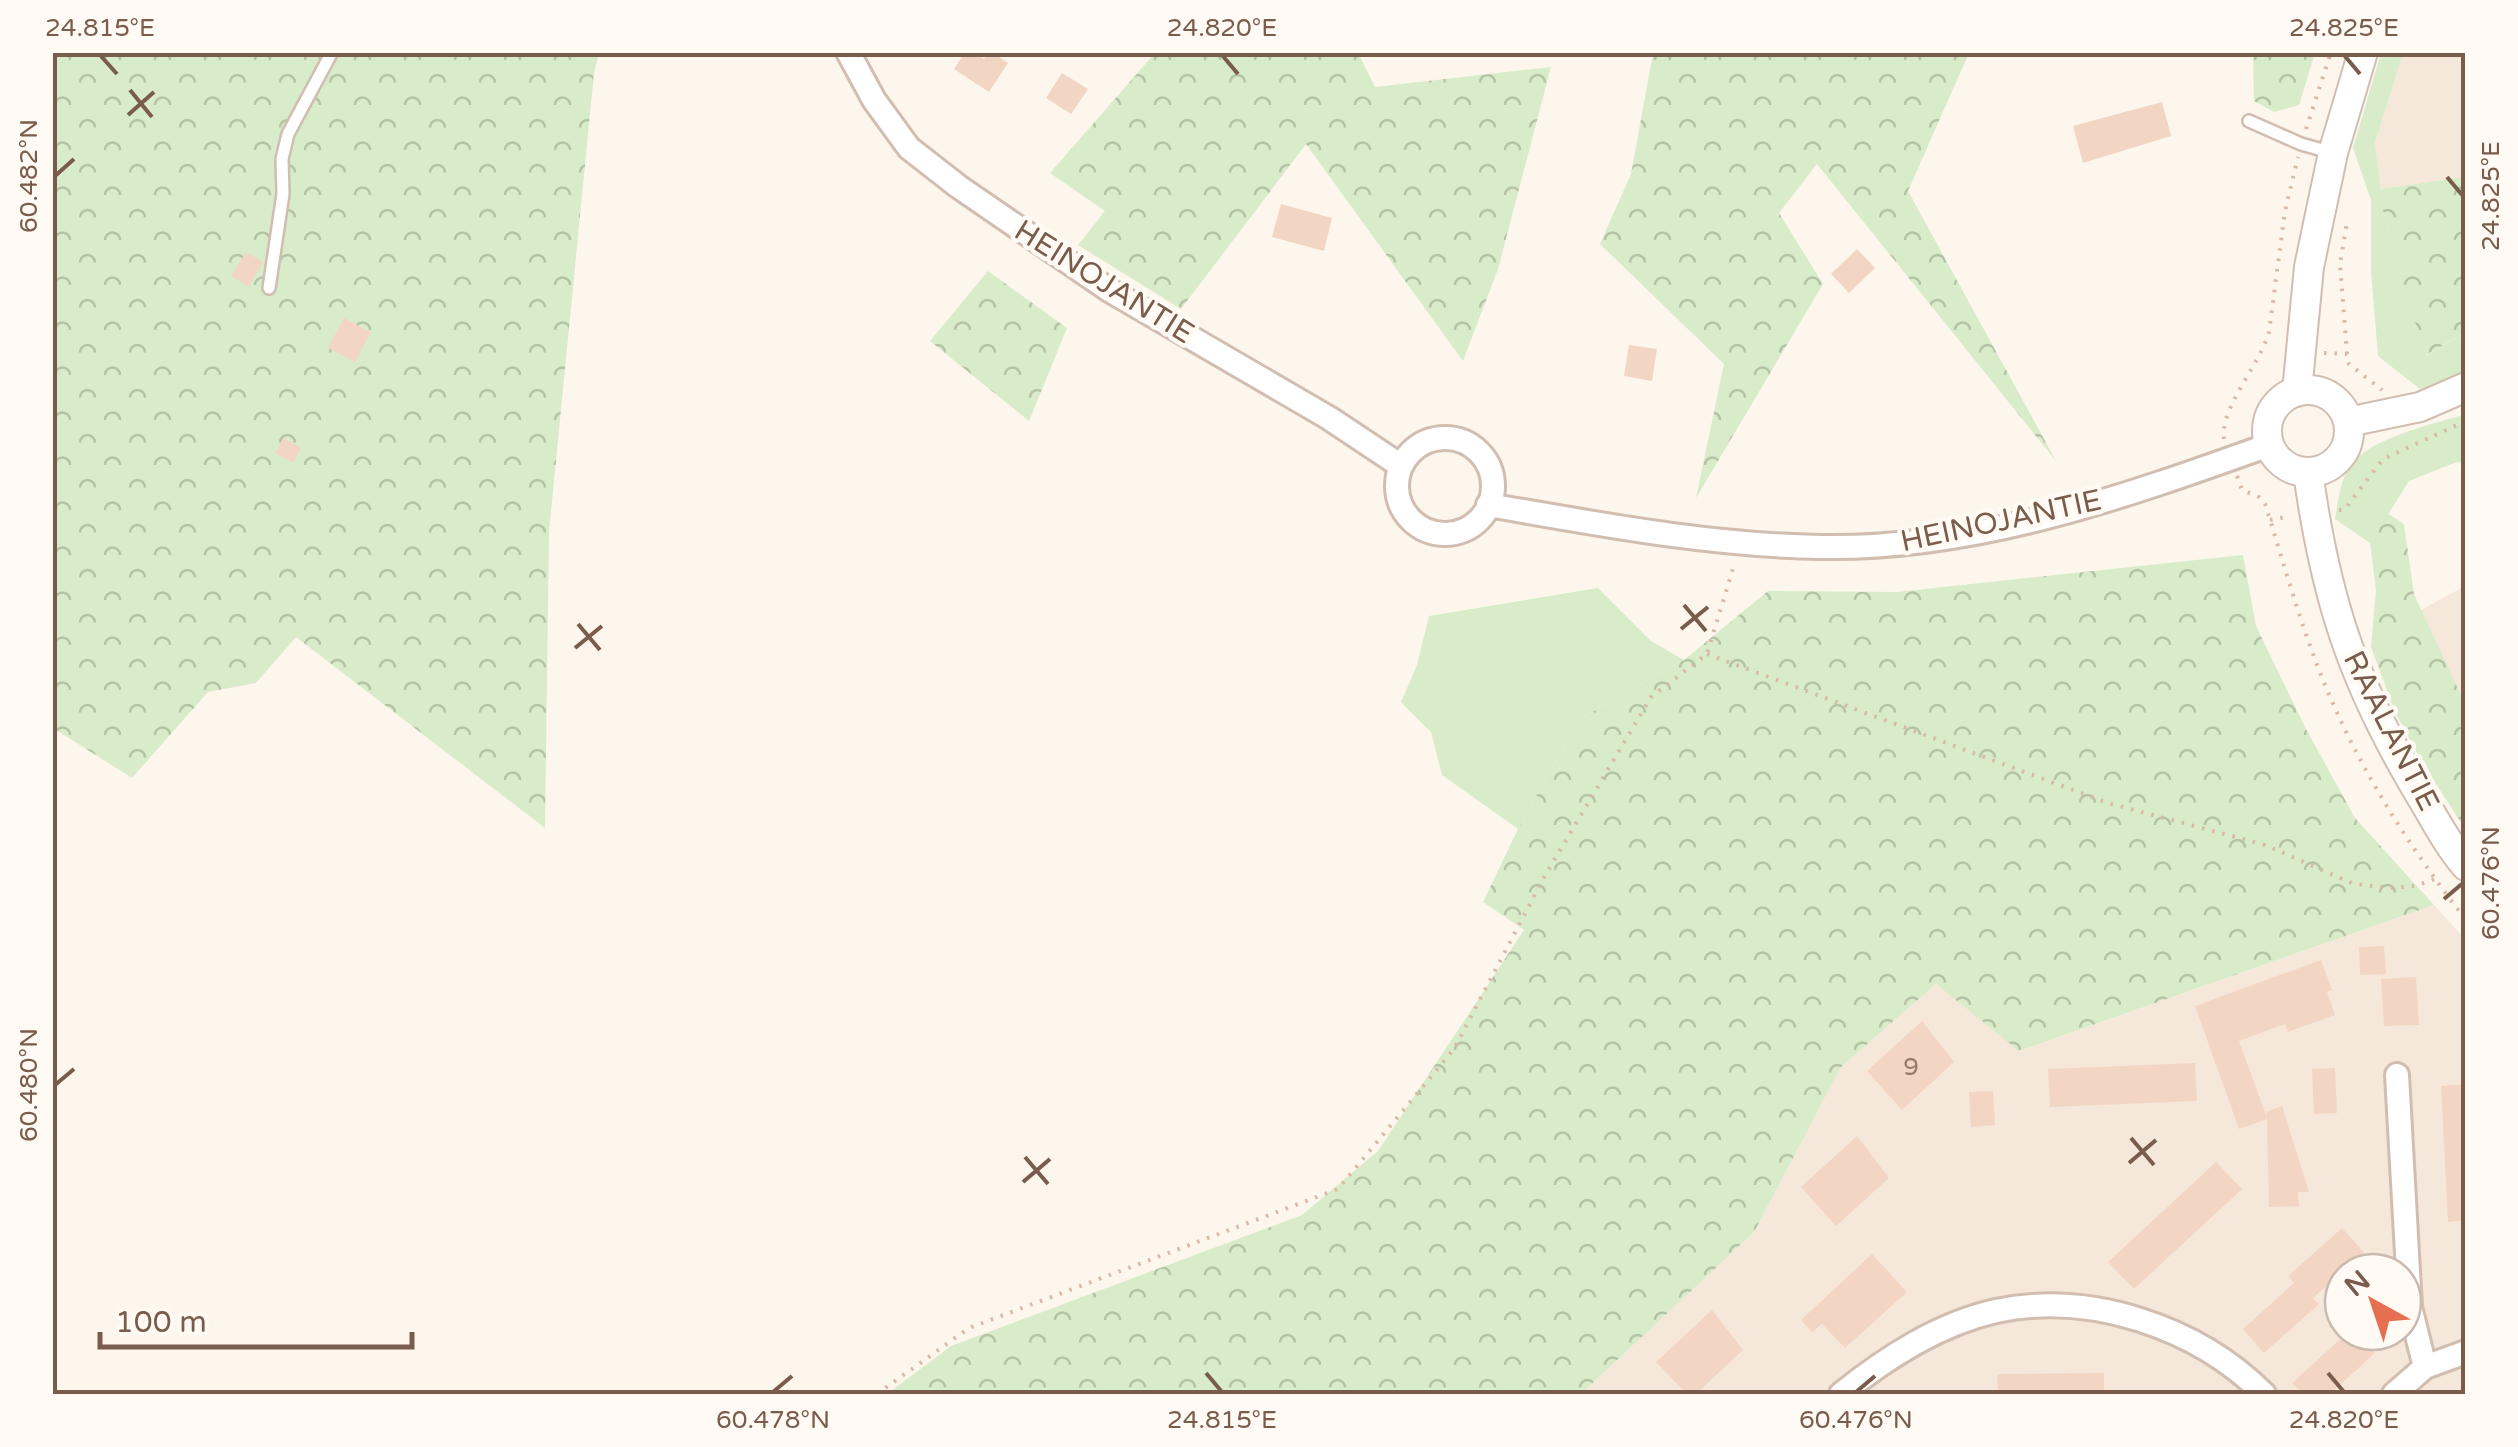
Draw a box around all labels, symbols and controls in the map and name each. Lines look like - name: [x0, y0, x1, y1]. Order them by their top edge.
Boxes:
- text: 24.815°E: [45, 13, 155, 43]
- text: 24.820°E: [1167, 13, 1277, 43]
- text: 24.825°E: [2289, 13, 2399, 43]
- text: 60.482°N: [14, 119, 44, 233]
- text: 24.825°E: [2476, 141, 2506, 251]
- street label: HEINOJANTIE: [1007, 212, 1201, 352]
- street label: HEINOJANTIE: [1897, 482, 2105, 560]
- street label: RAALANTIE: [2335, 645, 2447, 817]
- text: 60.476°N: [2476, 826, 2506, 940]
- text: 60.480°N: [14, 1028, 44, 1142]
- house number: 9: [1903, 1052, 1919, 1082]
- north arrow: [2323, 1252, 2423, 1352]
- text: N: [2338, 1263, 2377, 1304]
- scale bar: [100, 1287, 412, 1349]
- text: 100 m: [115, 1304, 207, 1341]
- text: 60.478°N: [716, 1405, 830, 1435]
- text: 24.815°E: [1167, 1405, 1277, 1435]
- text: 60.476°N: [1799, 1405, 1913, 1435]
- text: 24.820°E: [2289, 1405, 2399, 1435]

